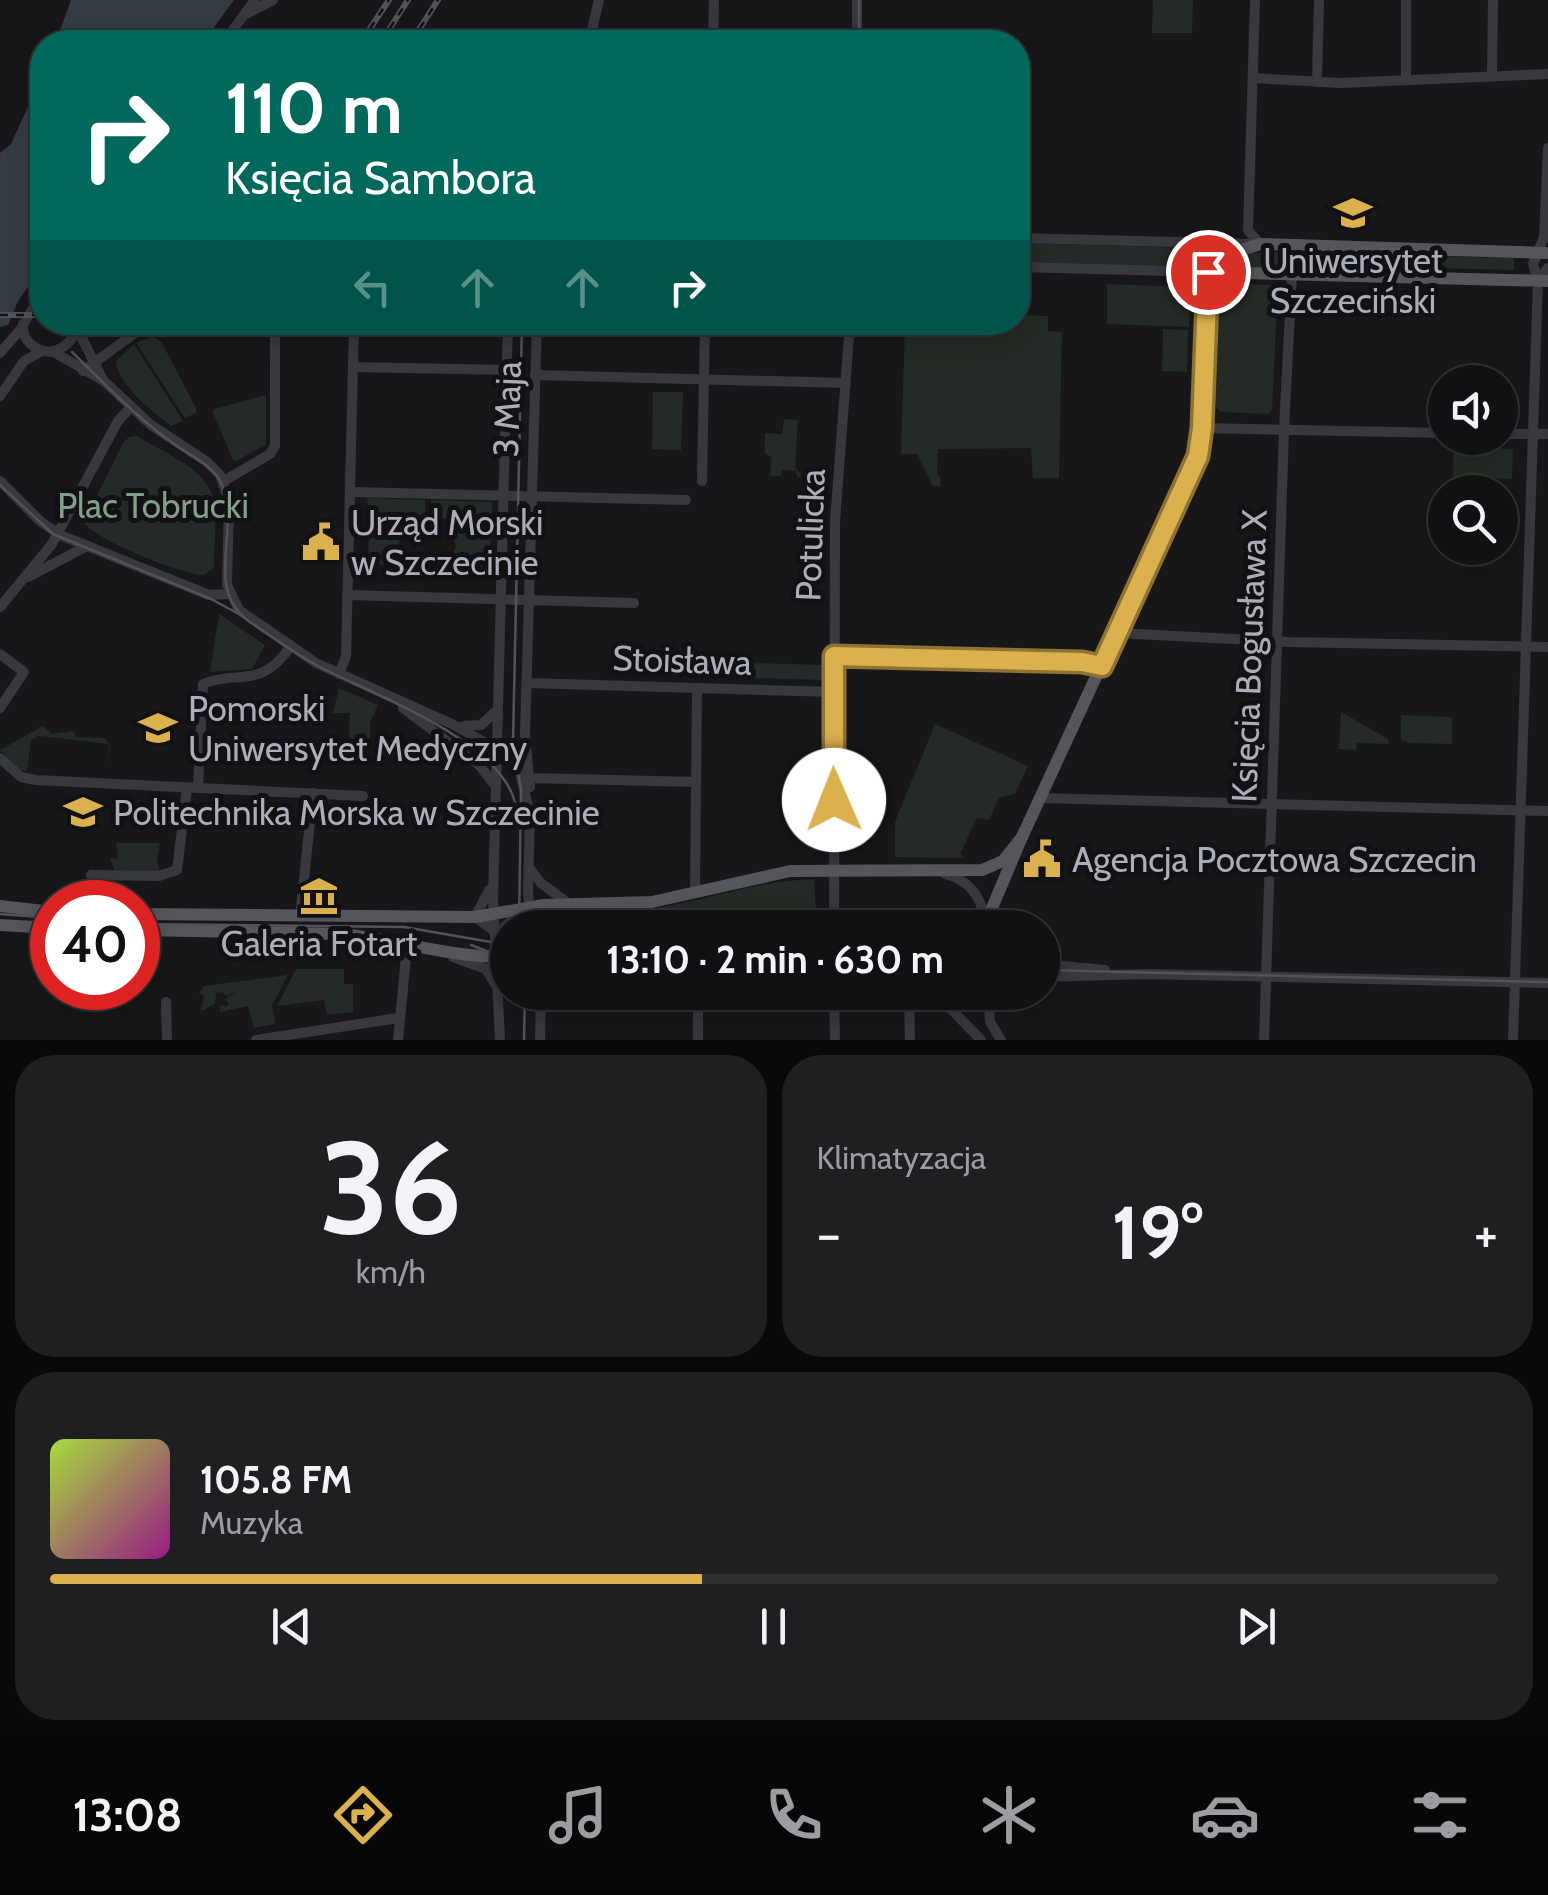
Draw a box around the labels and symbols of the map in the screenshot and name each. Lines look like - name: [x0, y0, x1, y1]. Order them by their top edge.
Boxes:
- school or university icon: Uniwersytet Szczeciński: [1332, 192, 1374, 234]
- pin: [1166, 230, 1251, 315]
- place label: Uniwersytet Szczeciński: [1263, 239, 1443, 322]
- street label: 3 Maja: [484, 360, 530, 458]
- street label: Potulicka: [786, 468, 834, 602]
- park label: Plac Tobrucki: [57, 484, 249, 527]
- place label: Urząd Morski w Szczecinie: [351, 501, 543, 584]
- street label: Księcia Bogusława X: [1222, 508, 1276, 803]
- public building icon: Urząd Morski w Szczecinie: [300, 521, 342, 563]
- street label: Stoisława: [612, 636, 753, 684]
- place label: Pomorski Uniwersytet Medyczny: [188, 687, 527, 770]
- school or university icon: Pomorski Uniwersytet Medyczny: [137, 707, 179, 749]
- position arrow: [782, 748, 886, 852]
- school or university icon: Politechnika Morska w Szczecinie: [62, 791, 104, 833]
- place label: Politechnika Morska w Szczecinie: [113, 791, 600, 834]
- public building icon: Agencja Pocztowa Szczecin: [1021, 838, 1063, 880]
- place label: Agencja Pocztowa Szczecin: [1072, 838, 1477, 881]
- museum icon: Galeria Fotart: [298, 875, 340, 917]
- speed limit sign: 40: [30, 880, 160, 1010]
- place label: Galeria Fotart: [221, 922, 418, 965]

